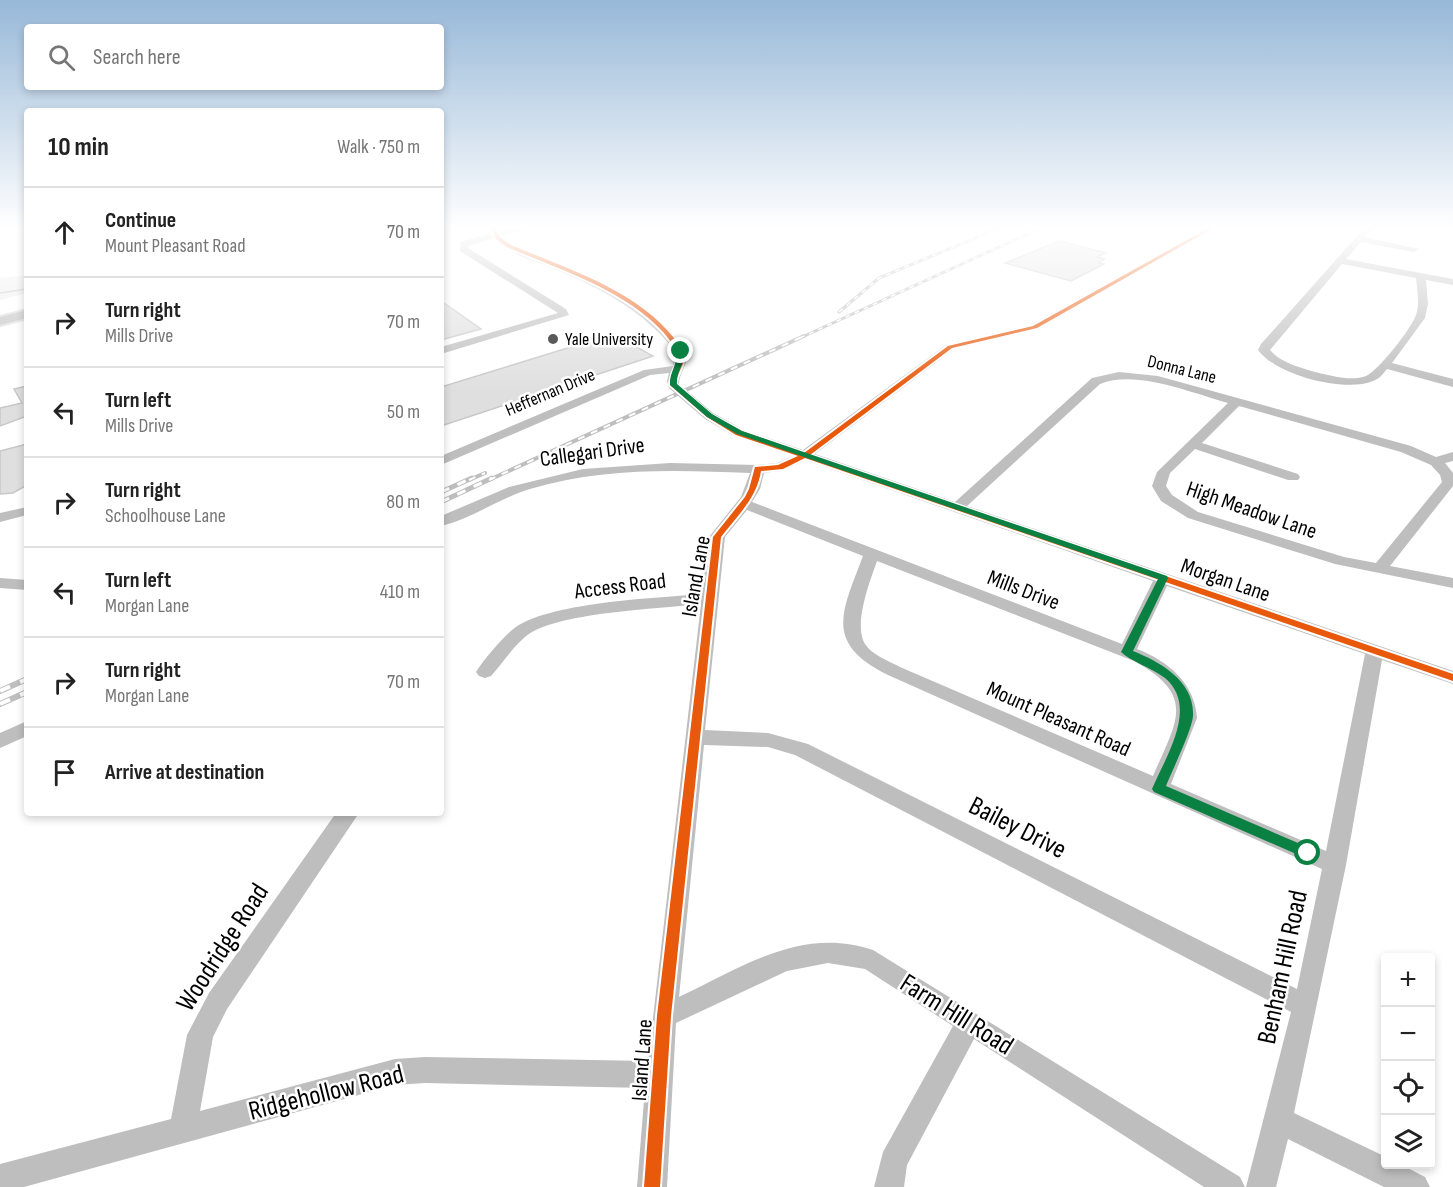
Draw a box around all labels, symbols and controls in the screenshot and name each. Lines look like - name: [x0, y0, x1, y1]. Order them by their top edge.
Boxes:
- search box: [24, 24, 444, 90]
- icon: search: [45, 41, 78, 74]
- text: Search here: [93, 44, 180, 71]
- text: 10 min: [48, 132, 109, 163]
- text: Walk · 750 m: [337, 135, 420, 159]
- text: Continue: [105, 207, 176, 234]
- icon: ahead: [48, 216, 81, 249]
- text: 70 m: [387, 220, 420, 244]
- text: Mount Pleasant Road: [105, 234, 246, 258]
- text: Turn right: [105, 297, 181, 324]
- icon: right: [48, 306, 81, 339]
- text: 70 m: [387, 310, 420, 334]
- text: Mills Drive: [105, 324, 173, 348]
- place label: Yale University: [565, 329, 653, 350]
- marker: Yale University: [546, 332, 560, 346]
- route end: [667, 337, 693, 363]
- street label: Donna Lane: [1145, 351, 1218, 388]
- street label: Heffernan Drive: [502, 364, 598, 421]
- text: Turn left: [105, 387, 171, 414]
- icon: left: [48, 396, 81, 429]
- text: 50 m: [387, 400, 420, 424]
- text: Mills Drive: [105, 414, 173, 438]
- street label: Callegari Drive: [538, 432, 646, 473]
- street label: High Meadow Lane: [1183, 475, 1320, 545]
- text: Turn right: [105, 477, 181, 504]
- icon: right: [48, 486, 81, 519]
- text: 80 m: [386, 490, 420, 514]
- text: Schoolhouse Lane: [105, 504, 226, 528]
- street label: Island Lane: [676, 534, 717, 619]
- street label: Morgan Lane: [1177, 553, 1274, 608]
- street label: Mills Drive: [984, 564, 1063, 616]
- text: Turn left: [105, 567, 171, 594]
- street label: Access Road: [572, 568, 667, 606]
- icon: left: [48, 576, 81, 609]
- text: 410 m: [380, 580, 420, 604]
- text: Morgan Lane: [105, 594, 189, 618]
- text: Turn right: [105, 657, 181, 684]
- icon: right: [48, 666, 81, 699]
- text: 70 m: [387, 670, 420, 694]
- street label: Mount Pleasant Road: [982, 676, 1134, 763]
- text: Morgan Lane: [105, 684, 189, 708]
- icon: arrive: [48, 756, 81, 789]
- text: Arrive at destination: [105, 759, 264, 786]
- street label: Bailey Drive: [963, 790, 1072, 866]
- route start: [1294, 839, 1320, 865]
- street label: Woodridge Road: [170, 878, 276, 1017]
- street label: Benham Hill Road: [1251, 888, 1315, 1047]
- map controls: [1381, 953, 1435, 1169]
- button: +: [1381, 953, 1435, 1007]
- street label: Farm Hill Road: [894, 967, 1019, 1062]
- button: −: [1381, 1007, 1435, 1061]
- street label: Island Lane: [626, 1018, 659, 1102]
- street label: Ridgehollow Road: [245, 1058, 407, 1128]
- button: locate: [1381, 1061, 1435, 1115]
- button: layers: [1381, 1115, 1435, 1169]

